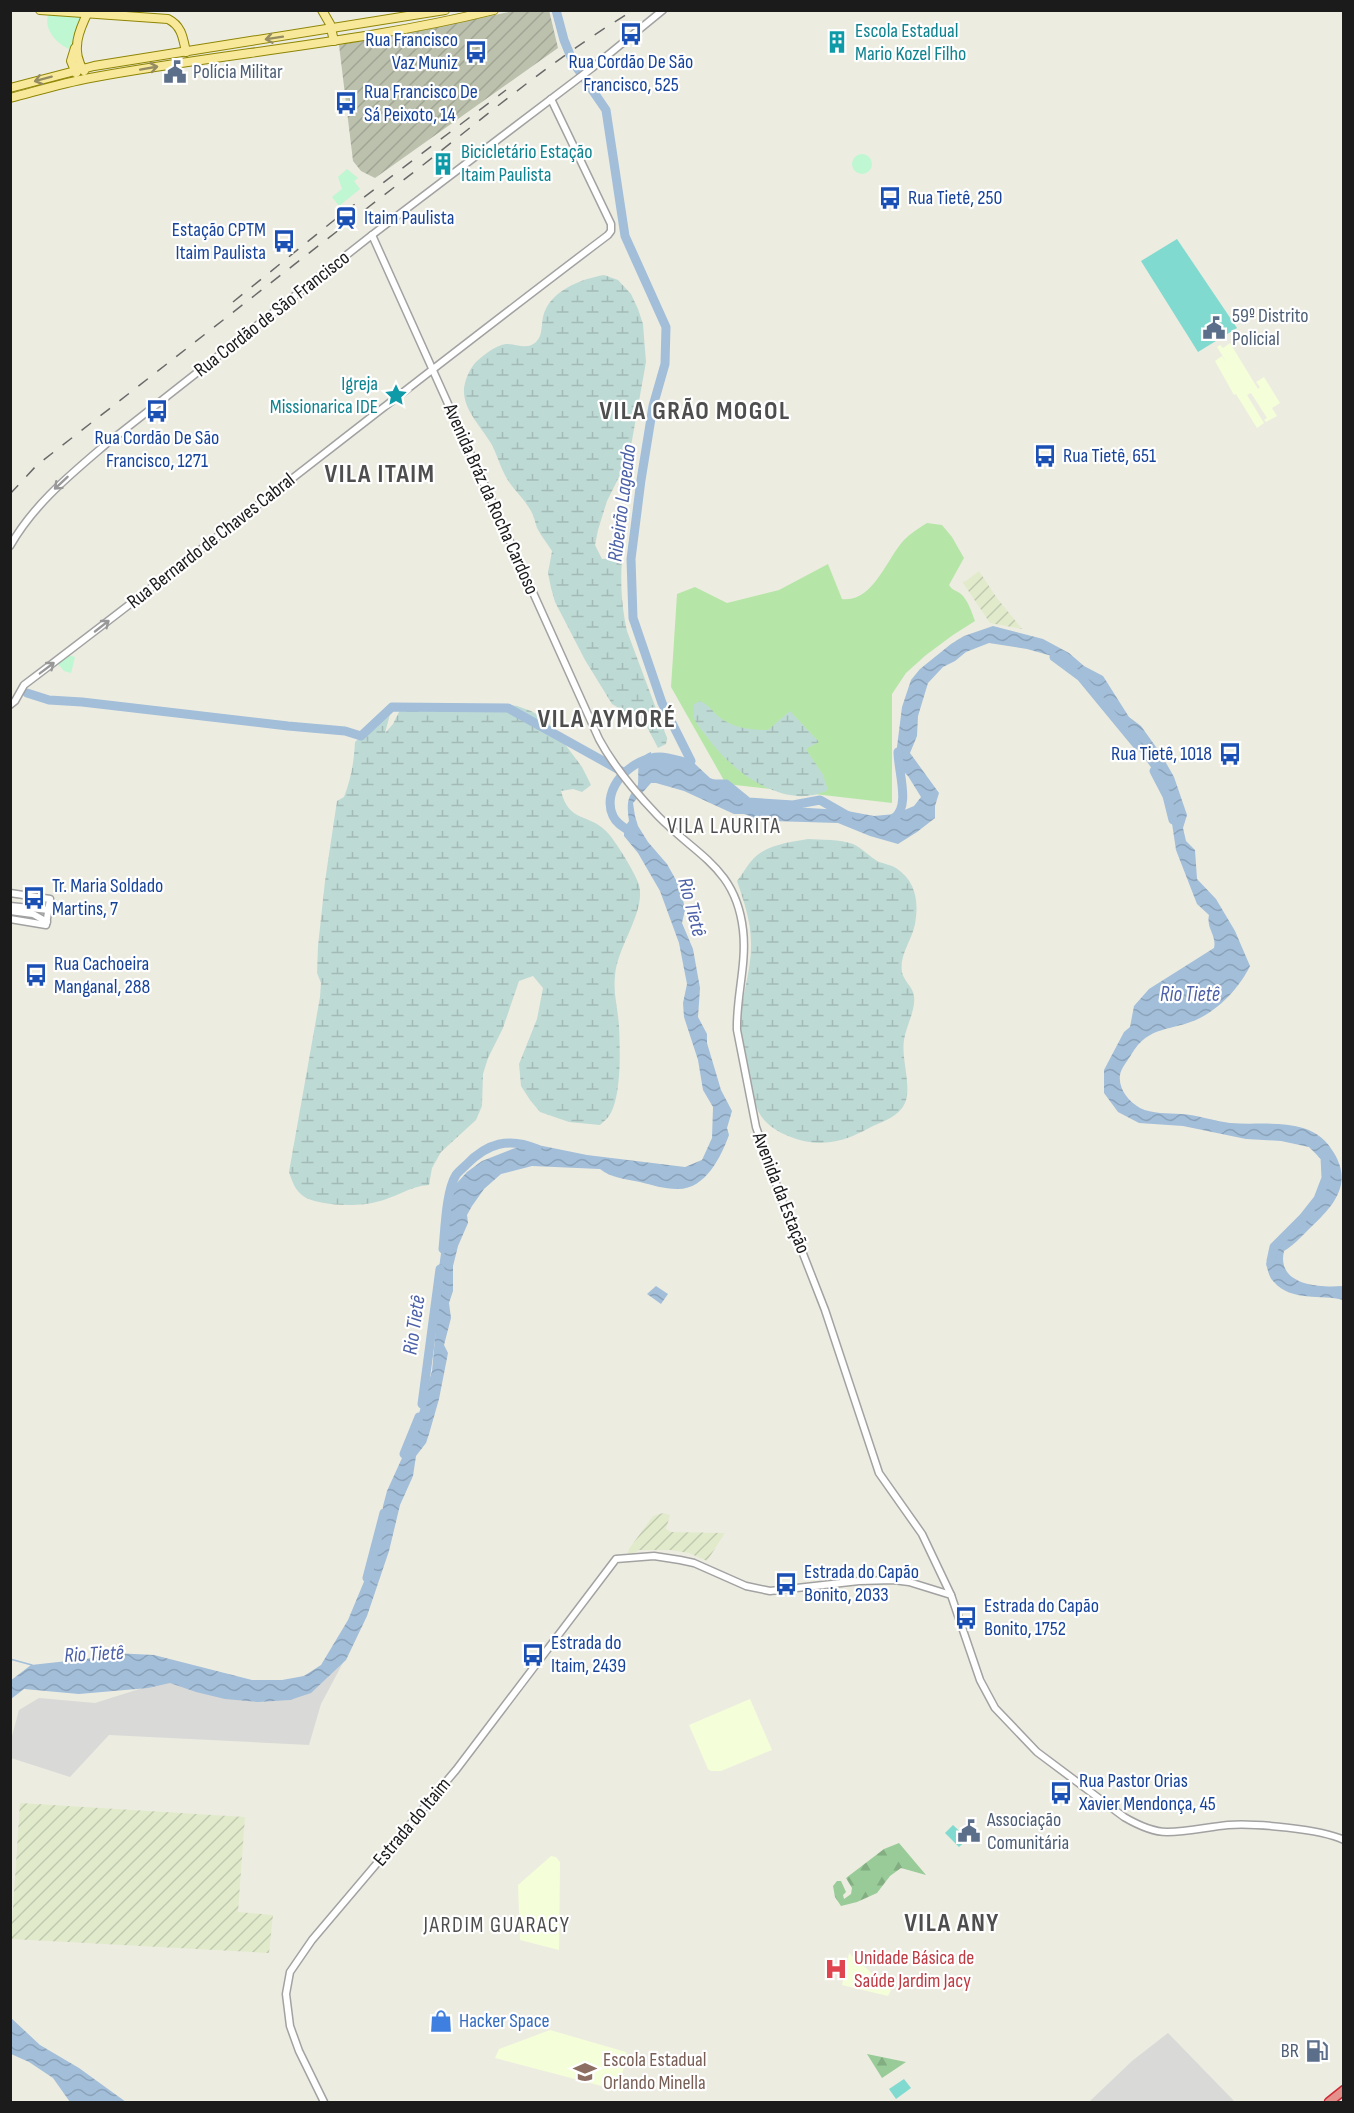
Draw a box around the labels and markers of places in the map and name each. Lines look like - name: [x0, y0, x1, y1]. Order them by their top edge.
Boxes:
- place label: Escola Estadual Mario Kozel Filho: [855, 19, 966, 66]
- bus stop icon: Rua Cordão De São Francisco, 525: [618, 21, 644, 47]
- place label: Rua Francisco Vaz Muniz: [365, 28, 458, 75]
- building icon: Escola Estadual Mario Kozel Filho: [824, 29, 850, 55]
- bus stop icon: Rua Francisco Vaz Muniz: [463, 39, 489, 65]
- place label: Rua Cordão De São Francisco, 525: [569, 50, 693, 97]
- public building icon: Polícia Militar: [162, 59, 188, 85]
- place label: Polícia Militar: [193, 60, 283, 84]
- place label: Rua Francisco De Sá Peixoto, 14: [364, 80, 478, 127]
- bus stop icon: Rua Francisco De Sá Peixoto, 14: [333, 90, 359, 116]
- place label: Bicicletário Estação Itaim Paulista: [461, 140, 593, 187]
- building icon: Bicicletário Estação Itaim Paulista: [430, 151, 456, 177]
- bus stop icon: Rua Tietê, 250: [877, 185, 903, 211]
- place label: Rua Tietê, 250: [908, 186, 1002, 210]
- station icon: Itaim Paulista: [333, 205, 359, 231]
- place label: Itaim Paulista: [364, 206, 454, 230]
- place label: Estação CPTM Itaim Paulista: [172, 218, 266, 265]
- bus stop icon: Estação CPTM Itaim Paulista: [271, 228, 297, 254]
- place label: 59º Distrito Policial: [1232, 304, 1309, 351]
- public building icon: 59º Distrito Policial: [1201, 315, 1227, 341]
- place label: Igreja Missionarica IDE: [270, 372, 378, 419]
- place icon: Igreja Missionarica IDE: [383, 382, 409, 408]
- bus stop icon: Rua Cordão De São Francisco, 1271: [144, 398, 170, 424]
- place label: Rua Cordão De São Francisco, 1271: [95, 426, 219, 473]
- bus stop icon: Rua Tietê, 651: [1032, 443, 1058, 469]
- place label: Rua Tietê, 651: [1063, 444, 1156, 468]
- bus stop icon: Rua Tietê, 1018: [1217, 741, 1243, 767]
- place label: Rua Tietê, 1018: [1111, 742, 1212, 766]
- place label: Tr. Maria Soldado Martins, 7: [52, 874, 163, 921]
- bus stop icon: Tr. Maria Soldado Martins, 7: [21, 885, 47, 911]
- place label: Rua Cachoeira Manganal, 288: [54, 952, 150, 999]
- bus stop icon: Rua Cachoeira Manganal, 288: [23, 962, 49, 988]
- place label: Estrada do Capão Bonito, 2033: [804, 1560, 919, 1607]
- bus stop icon: Estrada do Capão Bonito, 2033: [773, 1571, 799, 1597]
- place label: Estrada do Capão Bonito, 1752: [984, 1594, 1099, 1641]
- bus stop icon: Estrada do Capão Bonito, 1752: [953, 1605, 979, 1631]
- place label: Estrada do Itaim, 2439: [551, 1631, 626, 1678]
- bus stop icon: Estrada do Itaim, 2439: [520, 1642, 546, 1668]
- place label: Rua Pastor Orias Xavier Mendonça, 45: [1078, 1769, 1216, 1816]
- bus stop icon: Rua Pastor Orias Xavier Mendonça, 45: [1048, 1780, 1074, 1806]
- place label: Associação Comunitária: [986, 1808, 1069, 1855]
- public building icon: Associação Comunitária: [956, 1818, 982, 1844]
- place label: Unidade Básica de Saúde Jardim Jacy: [854, 1946, 974, 1993]
- hospital icon: Unidade Básica de Saúde Jardim Jacy: [823, 1956, 849, 1982]
- shop icon: Hacker Space: [428, 2008, 454, 2034]
- place label: Hacker Space: [459, 2009, 550, 2033]
- fuel station icon: BR: [1304, 2038, 1330, 2064]
- place label: BR: [1281, 2039, 1299, 2063]
- place label: Escola Estadual Orlando Minella: [603, 2048, 706, 2095]
- school or university icon: Escola Estadual Orlando Minella: [572, 2059, 598, 2085]

